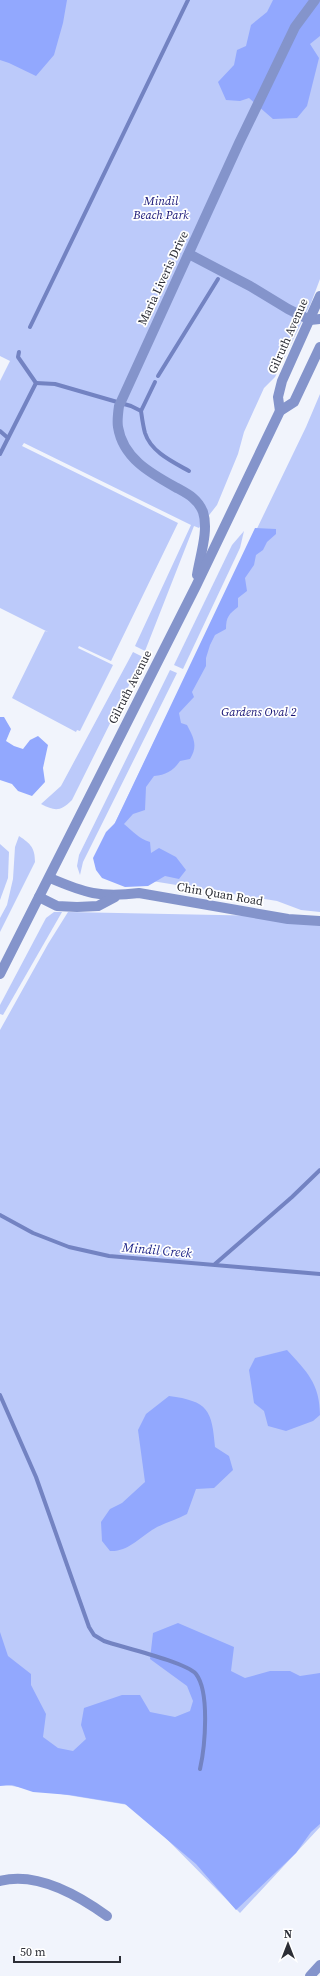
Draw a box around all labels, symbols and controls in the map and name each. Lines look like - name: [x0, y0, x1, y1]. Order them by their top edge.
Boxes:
- park label: Mindil Beach Park: [132, 193, 189, 223]
- street label: Maria Liveris Drive: [134, 228, 192, 328]
- street label: Gilruth Avenue: [264, 296, 312, 376]
- street label: Gilruth Avenue: [105, 647, 155, 727]
- park label: Gardens Oval 2: [221, 704, 297, 720]
- street label: Chin Quan Road: [176, 879, 265, 909]
- water label: Mindil Creek: [120, 1238, 193, 1262]
- north arrow: [268, 1924, 308, 1964]
- text: N: [284, 1927, 292, 1942]
- scale bar: [14, 1938, 120, 1964]
- text: 50 m: [20, 1944, 46, 1960]

